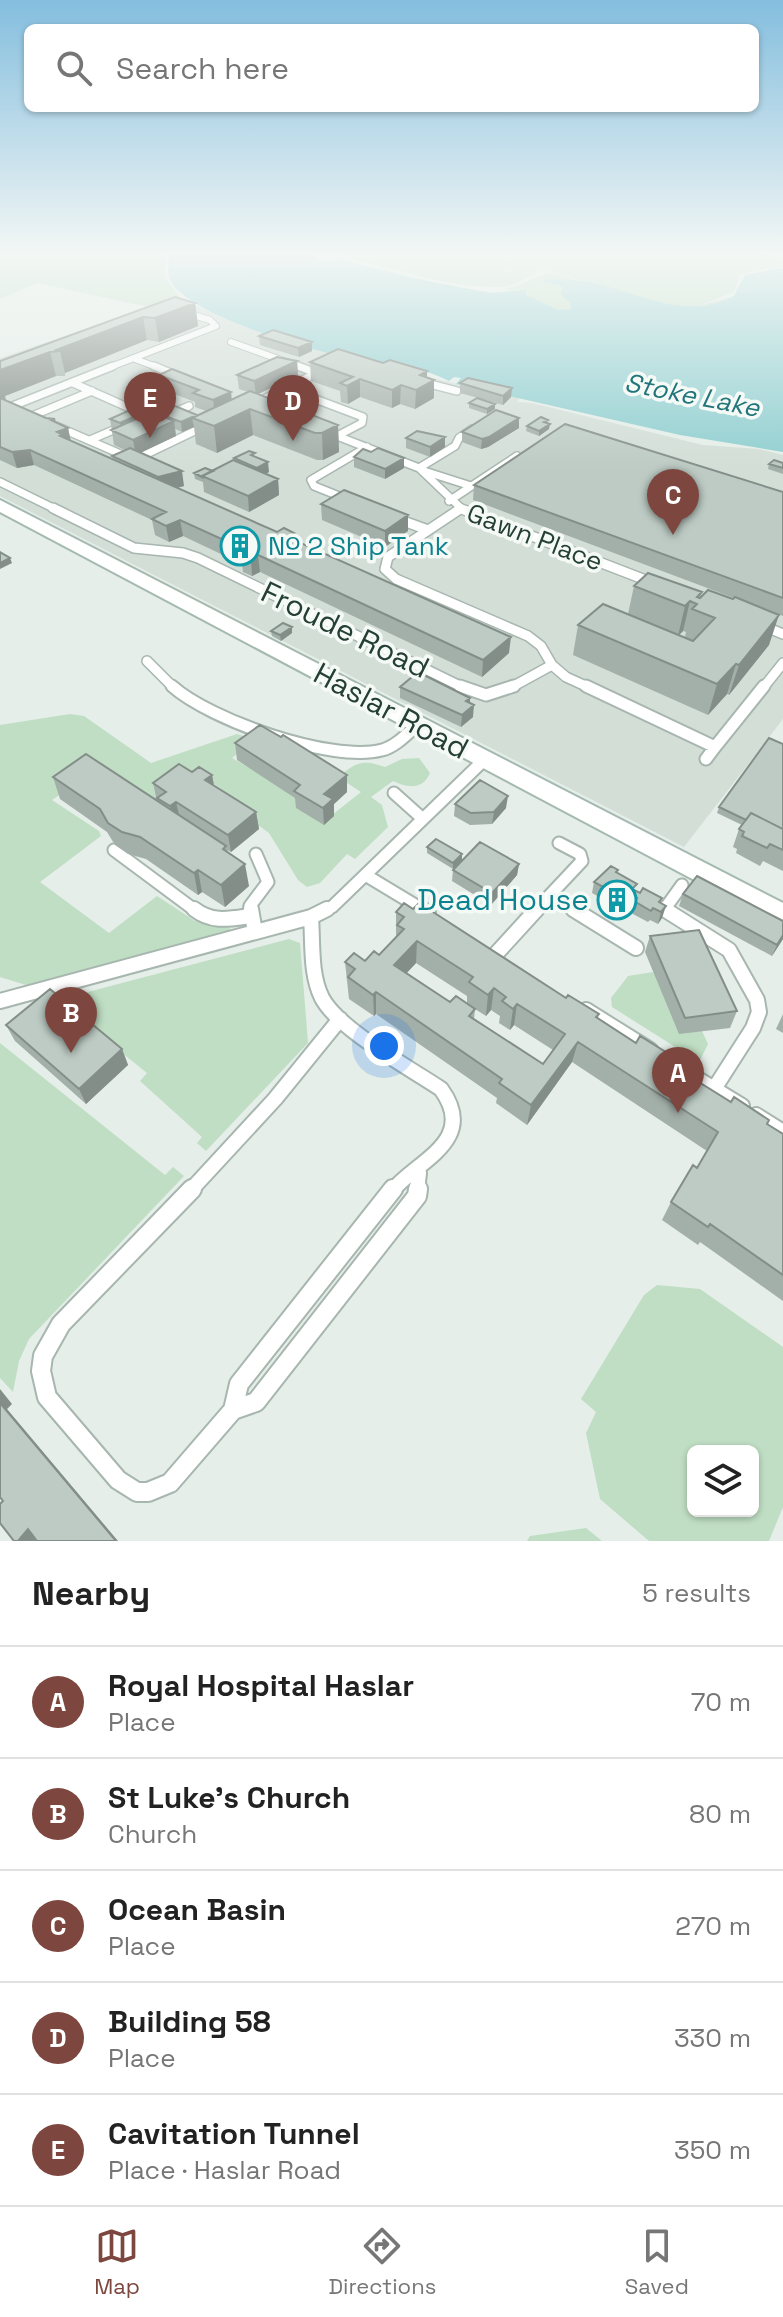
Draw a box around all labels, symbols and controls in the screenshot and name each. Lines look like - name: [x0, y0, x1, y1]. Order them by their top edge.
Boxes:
- search box: [24, 24, 759, 112]
- icon: search: [52, 46, 96, 90]
- text: Search here: [116, 49, 289, 88]
- water label: Stoke Lake: [622, 365, 764, 425]
- pin: E: [124, 372, 176, 438]
- pin: D: [267, 375, 319, 441]
- pin: C: [647, 469, 699, 535]
- street label: Gawn Place: [462, 496, 608, 578]
- building icon: № 2 Ship Tank: [219, 525, 261, 567]
- place label: № 2 Ship Tank: [268, 529, 449, 563]
- street label: Froude Road: [255, 572, 436, 687]
- street label: Haslar Road: [307, 653, 475, 768]
- building icon: Dead House: [596, 879, 638, 921]
- place label: Dead House: [417, 880, 589, 919]
- pin: B: [45, 987, 97, 1053]
- your location: [364, 1026, 404, 1066]
- pin: A: [652, 1047, 704, 1113]
- map controls: [687, 1445, 759, 1517]
- button: layers: [687, 1445, 759, 1517]
- text: Nearby: [32, 1572, 150, 1615]
- text: 5 results: [642, 1576, 751, 1610]
- text: Royal Hospital Haslar: [108, 1666, 414, 1705]
- text: A: [50, 1685, 66, 1719]
- text: 70 m: [691, 1685, 751, 1719]
- text: Place: [108, 1705, 176, 1739]
- text: St Luke's Church: [108, 1778, 350, 1817]
- text: B: [49, 1797, 67, 1831]
- text: 80 m: [689, 1797, 751, 1831]
- text: Church: [108, 1817, 197, 1851]
- text: Ocean Basin: [108, 1890, 286, 1929]
- text: C: [50, 1909, 66, 1943]
- text: 270 m: [675, 1909, 751, 1943]
- text: Place: [108, 1929, 176, 1963]
- text: Building 58: [108, 2002, 271, 2041]
- text: D: [49, 2021, 67, 2055]
- text: 330 m: [674, 2021, 751, 2055]
- text: Place: [108, 2041, 176, 2075]
- text: Cavitation Tunnel: [108, 2114, 360, 2153]
- text: E: [51, 2133, 65, 2167]
- text: 350 m: [674, 2133, 751, 2167]
- text: Place · Haslar Road: [108, 2153, 341, 2187]
- tab: Map: [94, 2224, 140, 2300]
- tab: Directions: [328, 2224, 436, 2300]
- tab: Saved: [625, 2224, 689, 2300]

